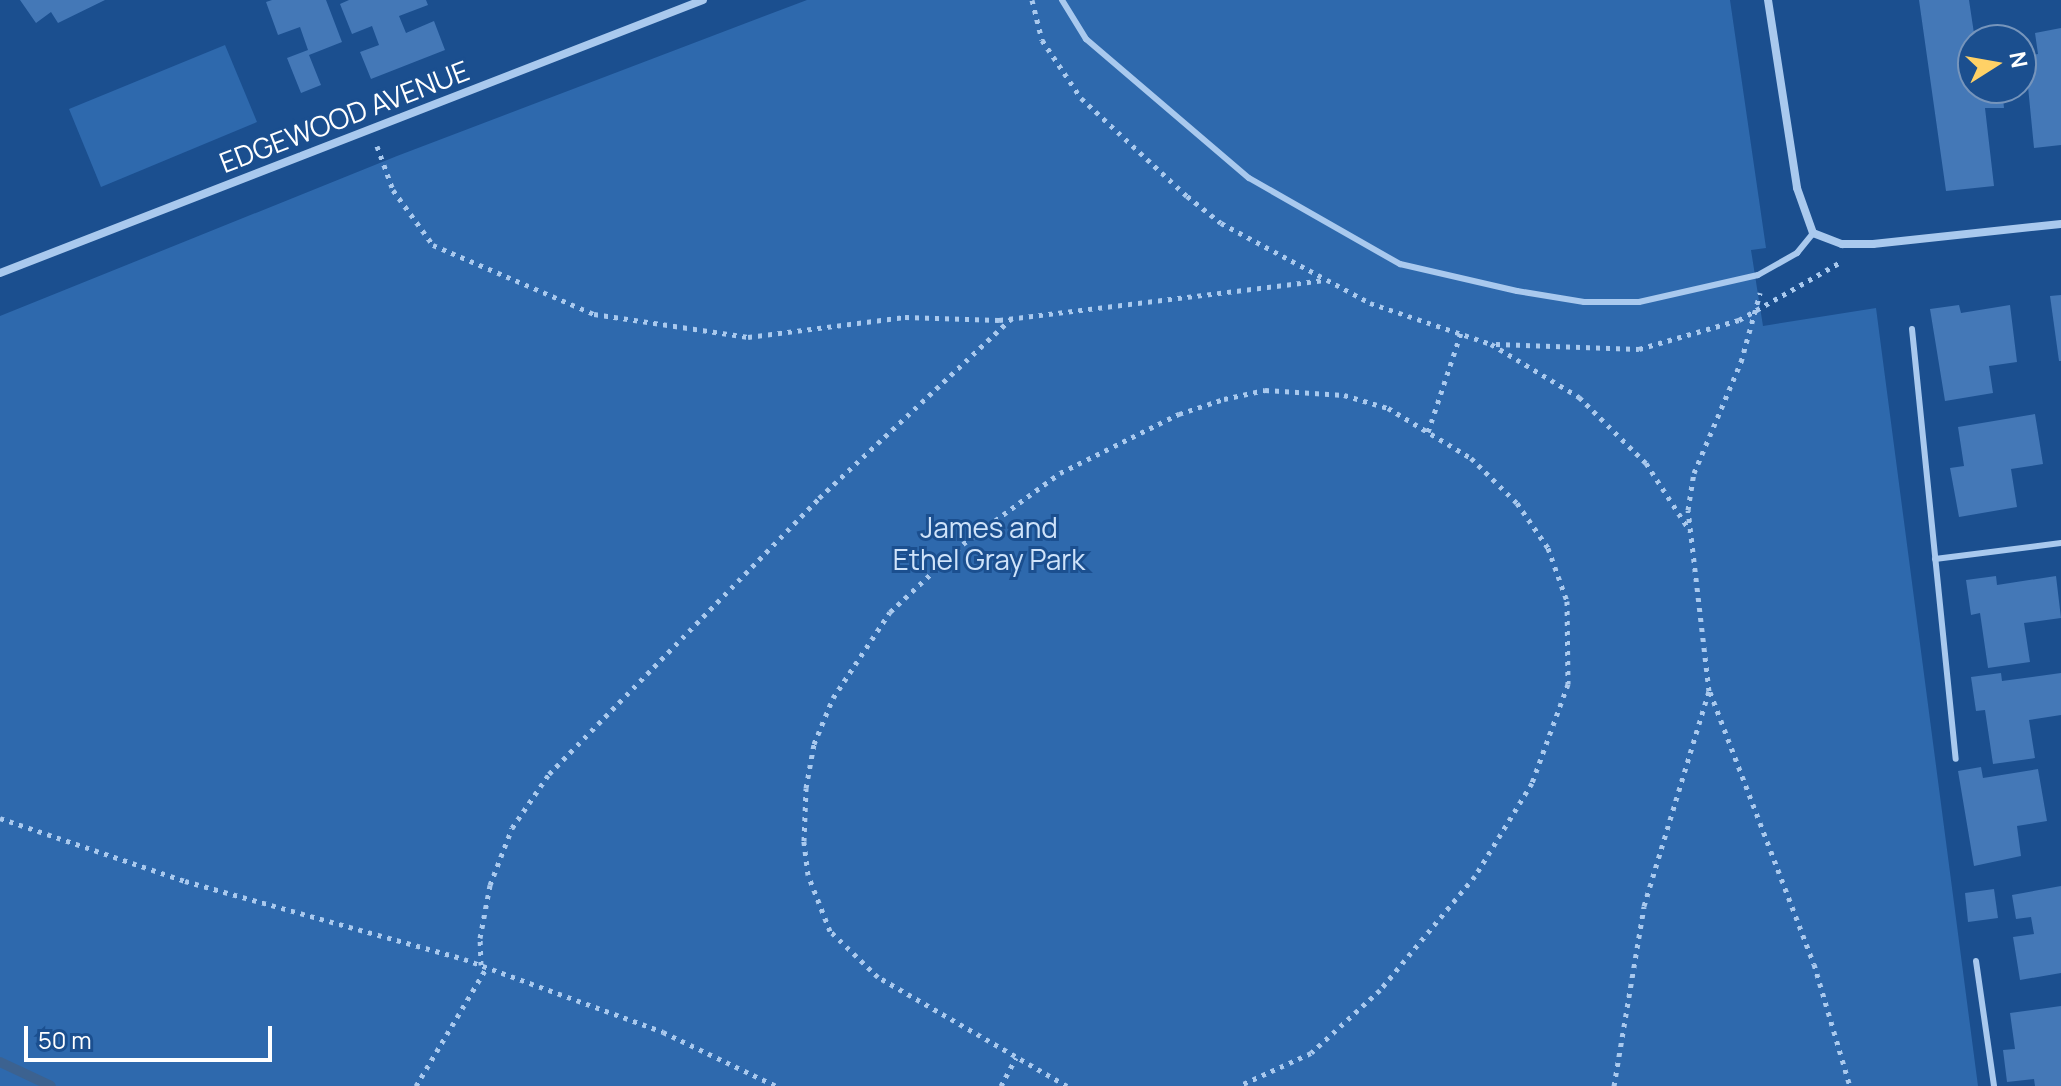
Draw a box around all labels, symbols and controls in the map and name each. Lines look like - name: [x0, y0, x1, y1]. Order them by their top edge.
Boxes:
- north arrow: [1957, 24, 2037, 104]
- text: N: [2002, 49, 2035, 70]
- street label: EDGEWOOD AVENUE: [215, 53, 473, 179]
- park label: James and Ethel Gray Park: [893, 510, 1085, 576]
- scale bar: [28, 1010, 276, 1060]
- text: 50 m: [38, 1023, 92, 1056]

